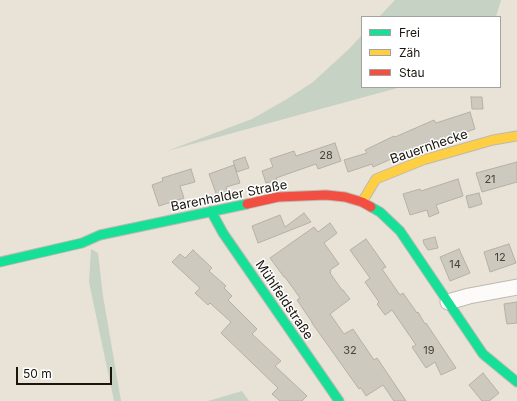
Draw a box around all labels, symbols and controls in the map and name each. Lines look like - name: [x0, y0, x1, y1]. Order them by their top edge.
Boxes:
- legend: [361, 16, 501, 88]
- text: Frei: [399, 25, 420, 40]
- text: Zäh: [399, 45, 420, 60]
- text: Stau: [399, 65, 425, 80]
- street label: Bauernhecke: [388, 126, 470, 168]
- house number: 28: [319, 149, 333, 163]
- house number: 21: [484, 173, 496, 187]
- street label: Barenhalder Straße: [169, 177, 289, 215]
- house number: 12: [494, 251, 506, 265]
- street label: Mühlfeldstraße: [252, 257, 316, 343]
- house number: 14: [449, 258, 461, 272]
- house number: 32: [343, 344, 357, 358]
- house number: 19: [423, 344, 435, 358]
- scale bar: [18, 359, 114, 385]
- text: 50 m: [23, 366, 52, 381]

